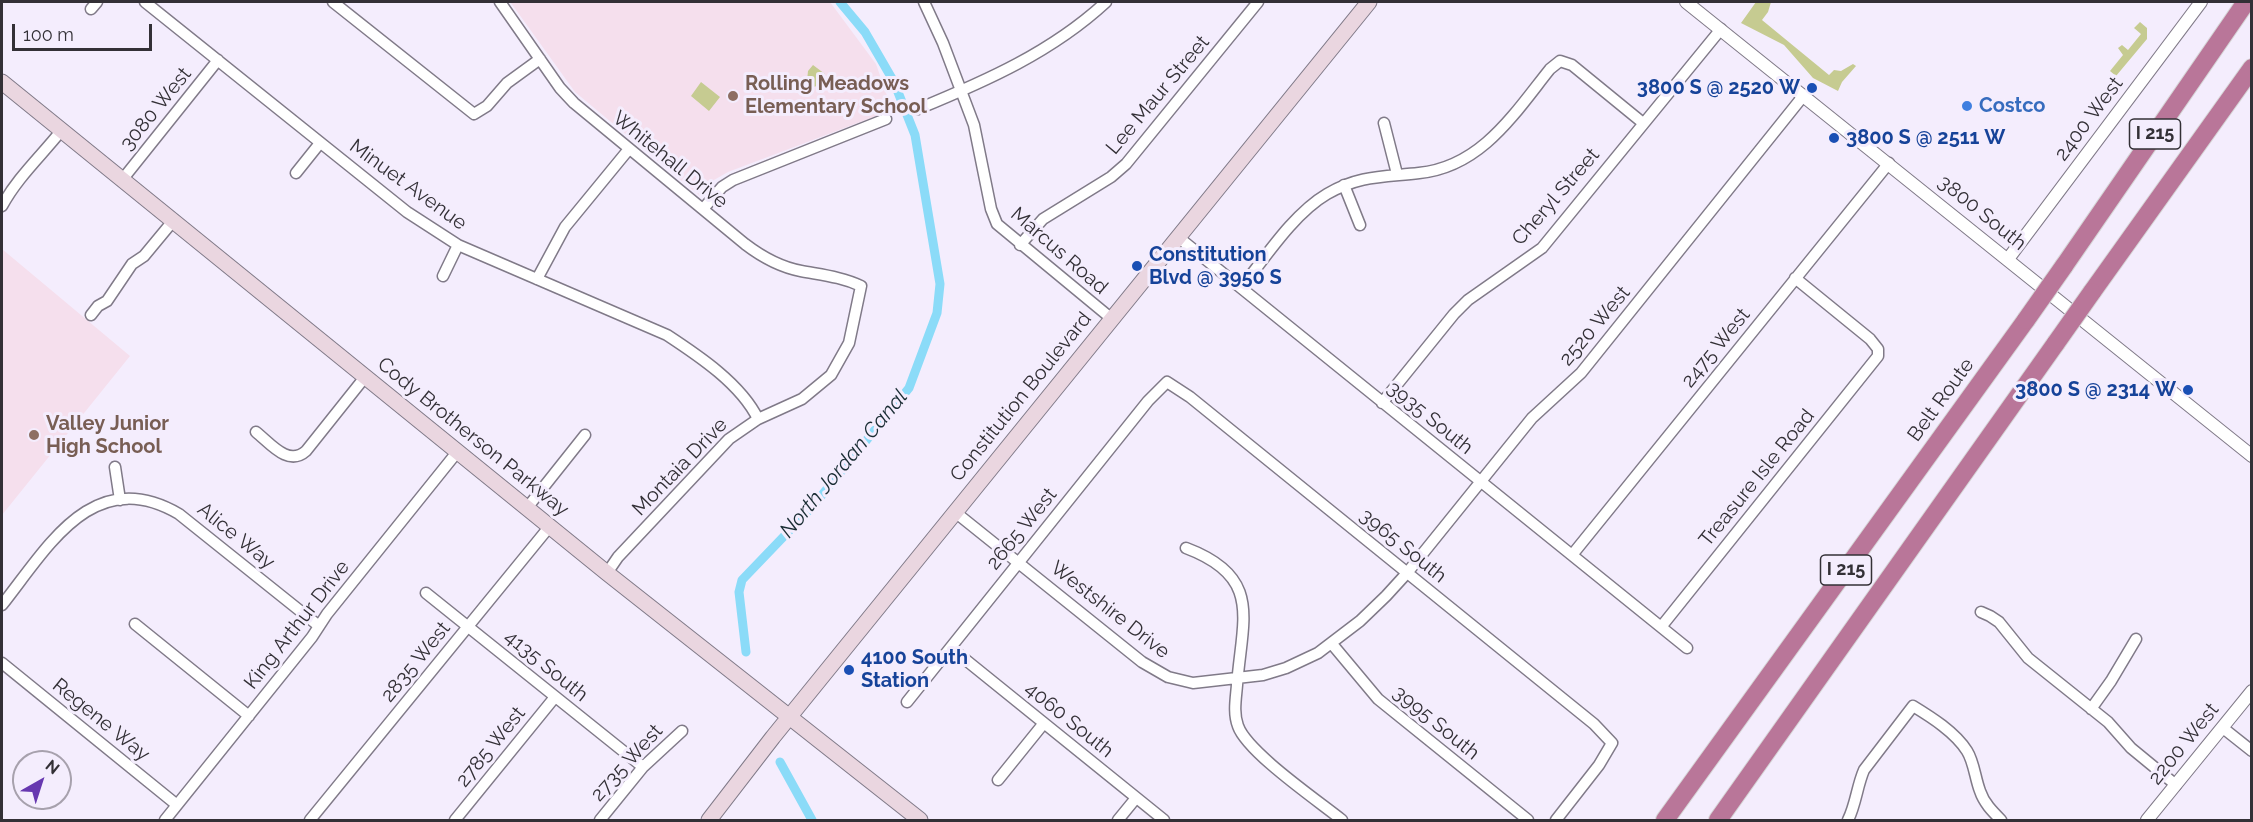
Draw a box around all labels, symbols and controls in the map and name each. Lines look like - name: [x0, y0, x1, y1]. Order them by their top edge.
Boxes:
- scale bar: [15, 12, 154, 50]
- text: 100 m: [23, 24, 74, 45]
- street label: Lee Maur Street: [1101, 31, 1215, 159]
- street label: 3080 West: [115, 63, 197, 155]
- place label: Rolling Meadows Elementary School: [745, 72, 927, 119]
- street label: 2400 West: [2050, 72, 2128, 166]
- place label: 3800 S @ 2520 W: [1637, 76, 1800, 100]
- marker: 3800 S @ 2520 W: [1805, 81, 1819, 95]
- marker: Rolling Meadows Elementary School: [726, 89, 740, 103]
- place label: Costco: [1979, 94, 2045, 118]
- marker: Costco: [1960, 99, 1974, 113]
- street label: Whitehall Drive: [607, 106, 733, 214]
- road number: I 215: [2130, 119, 2180, 149]
- place label: 3800 S @ 2511 W: [1846, 126, 2005, 150]
- marker: 3800 S @ 2511 W: [1827, 131, 1841, 145]
- street label: Minuet Avenue: [345, 134, 471, 236]
- street label: Cheryl Street: [1507, 143, 1605, 251]
- street label: 3800 South: [1933, 170, 2031, 256]
- street label: Marcus Road: [1006, 202, 1112, 300]
- place label: Constitution Blvd @ 3950 S: [1149, 243, 1282, 290]
- marker: Constitution Blvd @ 3950 S: [1130, 259, 1144, 273]
- street label: 2520 West: [1555, 281, 1635, 371]
- street label: 2475 West: [1677, 303, 1755, 393]
- street label: Constitution Boulevard: [945, 308, 1097, 486]
- street label: Cody Brotherson Parkway: [372, 352, 574, 522]
- street label: Belt Route: [1903, 354, 1979, 446]
- street label: 3935 South: [1382, 376, 1478, 460]
- place label: 3800 S @ 2314 W: [2015, 378, 2176, 402]
- marker: 3800 S @ 2314 W: [2181, 383, 2195, 397]
- water label: North Jordan Canal: [775, 385, 913, 543]
- street label: Treasure Isle Road: [1694, 405, 1820, 551]
- place label: Valley Junior High School: [46, 412, 169, 459]
- street label: Montaia Drive: [627, 413, 733, 521]
- marker: Valley Junior High School: [27, 428, 41, 442]
- street label: 2665 West: [982, 483, 1062, 575]
- street label: Alice Way: [193, 498, 279, 574]
- street label: 3965 South: [1355, 504, 1451, 588]
- road number: I 215: [1820, 555, 1872, 585]
- street label: King Arthur Drive: [239, 556, 355, 694]
- street label: Westshire Drive: [1046, 556, 1174, 664]
- street label: 2835 West: [376, 617, 456, 707]
- street label: 4135 South: [499, 625, 593, 707]
- place label: 4100 South Station: [861, 646, 968, 693]
- marker: 4100 South Station: [842, 663, 856, 677]
- street label: Regene Way: [47, 673, 155, 767]
- street label: 4060 South: [1020, 677, 1118, 763]
- street label: 3995 South: [1388, 681, 1484, 765]
- street label: 2200 West: [2144, 698, 2224, 790]
- street label: 2785 West: [451, 702, 531, 792]
- street label: 2735 West: [586, 719, 668, 807]
- north arrow: [12, 750, 72, 810]
- text: N: [42, 756, 63, 778]

